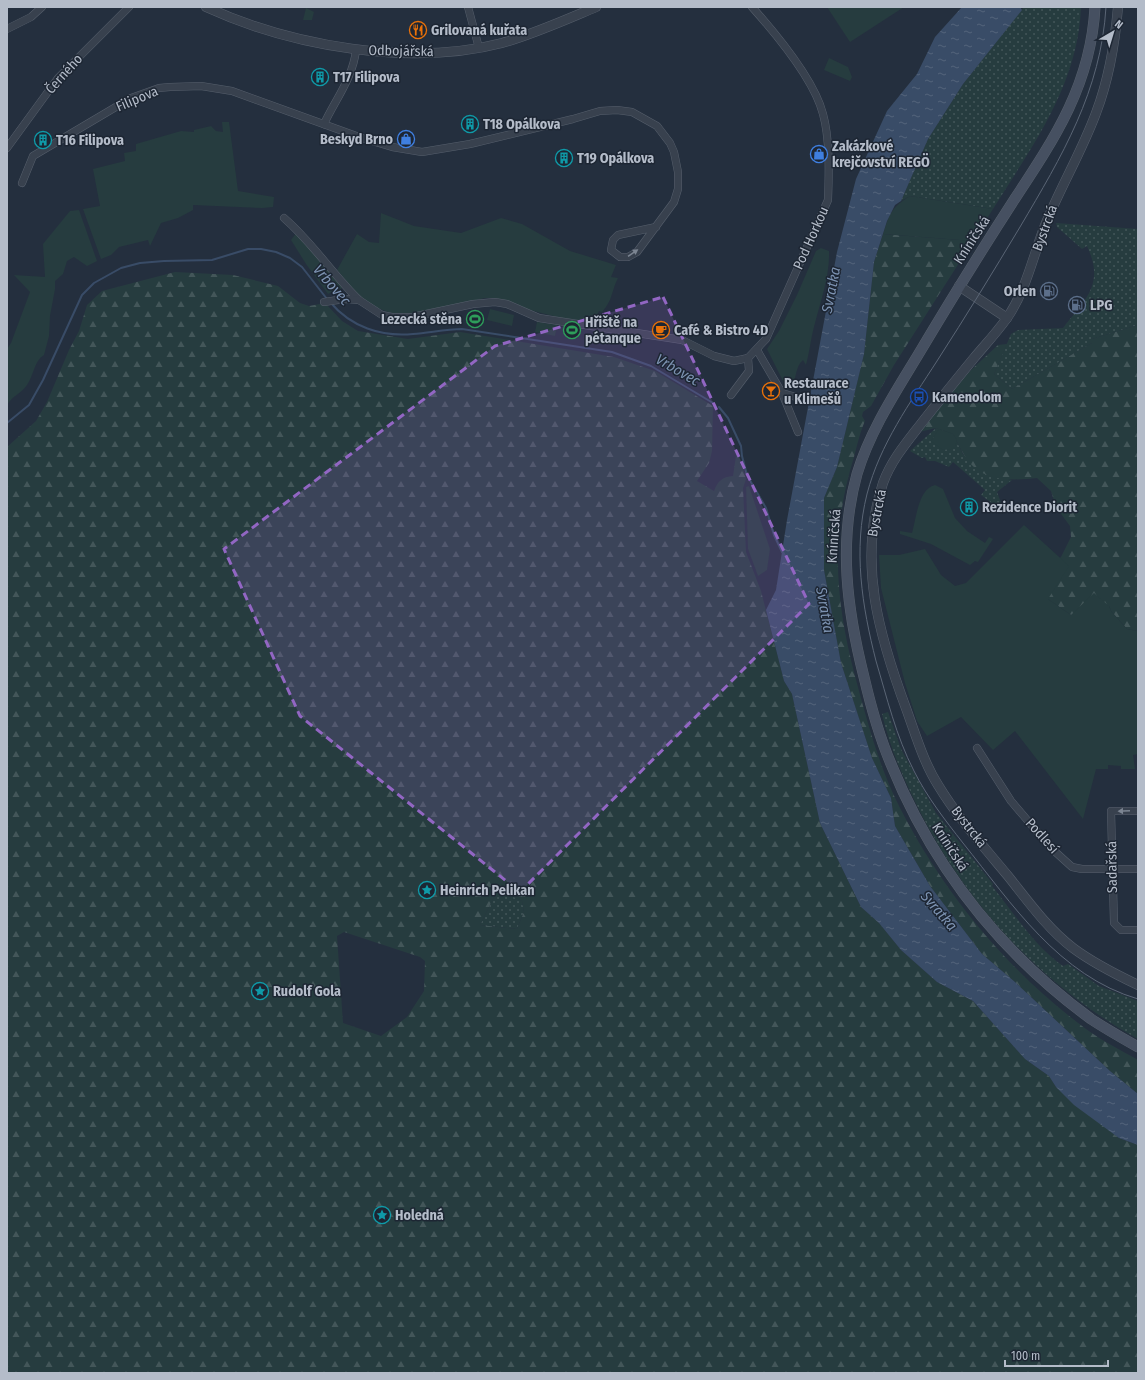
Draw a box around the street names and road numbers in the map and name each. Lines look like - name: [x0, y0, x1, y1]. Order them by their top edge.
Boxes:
- street label: Odbojářská: [368, 42, 434, 60]
- street label: Černého: [41, 50, 86, 97]
- street label: Filipova: [113, 83, 161, 115]
- street label: Bystrcká: [1029, 202, 1061, 253]
- street label: Pod Horkou: [790, 204, 832, 272]
- street label: Kníničská: [950, 212, 994, 267]
- street label: Bystrcká: [864, 488, 890, 538]
- street label: Kníničská: [824, 508, 844, 564]
- street label: Bystrcká: [948, 803, 991, 851]
- street label: Podlesí: [1022, 815, 1063, 858]
- street label: Kníničská: [928, 820, 972, 875]
- street label: Sadařská: [1103, 841, 1121, 893]

